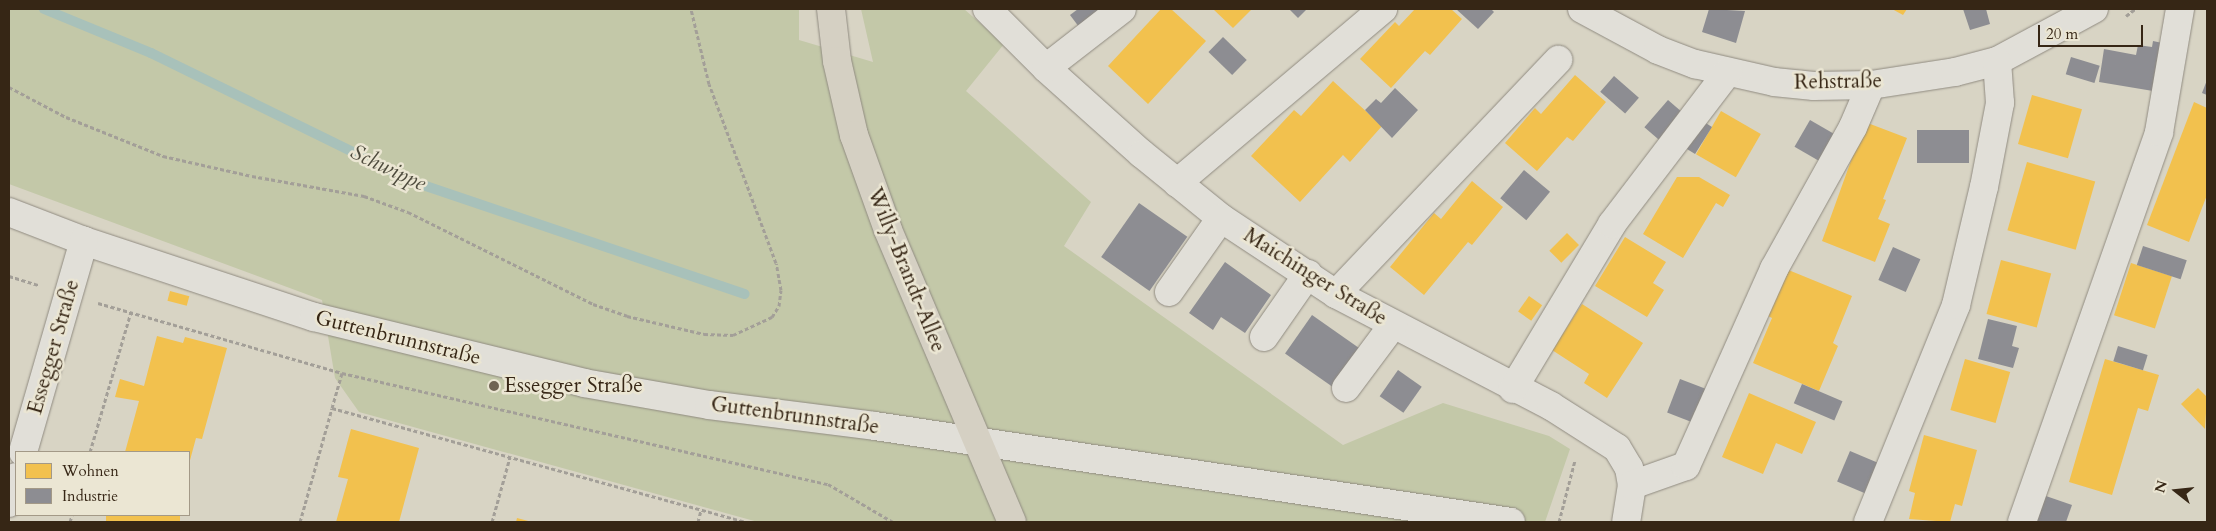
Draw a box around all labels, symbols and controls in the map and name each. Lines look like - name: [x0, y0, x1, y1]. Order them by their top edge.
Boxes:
- scale bar: [2041, 15, 2146, 47]
- text: 20 m: [2046, 24, 2078, 44]
- street label: Rehstraße: [1794, 69, 1882, 95]
- water label: Schwippe: [346, 139, 430, 197]
- street label: Willy-Brandt-Allee: [862, 184, 950, 356]
- street label: Maichinger Straße: [1239, 223, 1391, 331]
- street label: Essegger Straße: [23, 277, 85, 417]
- street label: Guttenbrunnstraße: [313, 305, 483, 371]
- place label: Essegger Straße: [504, 373, 643, 399]
- marker: Essegger Straße: [488, 380, 500, 392]
- street label: Guttenbrunnstraße: [709, 392, 881, 440]
- legend: [15, 451, 190, 516]
- text: Wohnen: [62, 461, 119, 481]
- north arrow: [2151, 466, 2201, 516]
- text: N: [2150, 478, 2172, 495]
- text: Industrie: [62, 486, 118, 506]

